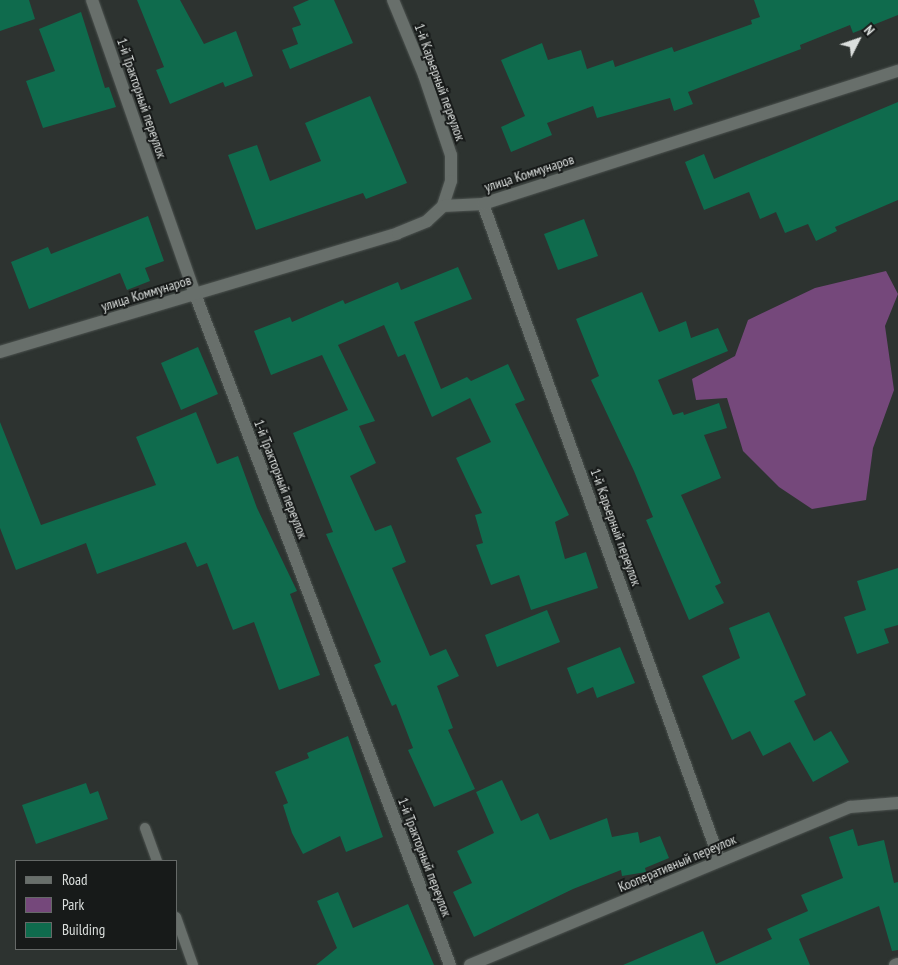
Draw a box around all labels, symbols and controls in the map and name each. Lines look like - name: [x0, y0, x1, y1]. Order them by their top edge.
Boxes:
- north arrow: [833, 15, 883, 65]
- street label: 1-й Карьерный переулок: [411, 21, 469, 143]
- text: N: [860, 21, 879, 39]
- street label: 1-й Тракторный переулок: [113, 35, 171, 161]
- street label: улица Коммунаров: [482, 151, 576, 195]
- street label: улица Коммунаров: [99, 271, 193, 315]
- street label: 1-й Тракторный переулок: [250, 417, 312, 541]
- street label: 1-й Карьерный переулок: [587, 466, 645, 588]
- street label: 1-й Тракторный переулок: [394, 795, 456, 919]
- street label: Кооперативный переулок: [615, 831, 739, 895]
- legend: [15, 860, 178, 950]
- text: Road: [62, 870, 88, 889]
- text: Park: [62, 895, 84, 914]
- text: Building: [62, 920, 105, 939]

